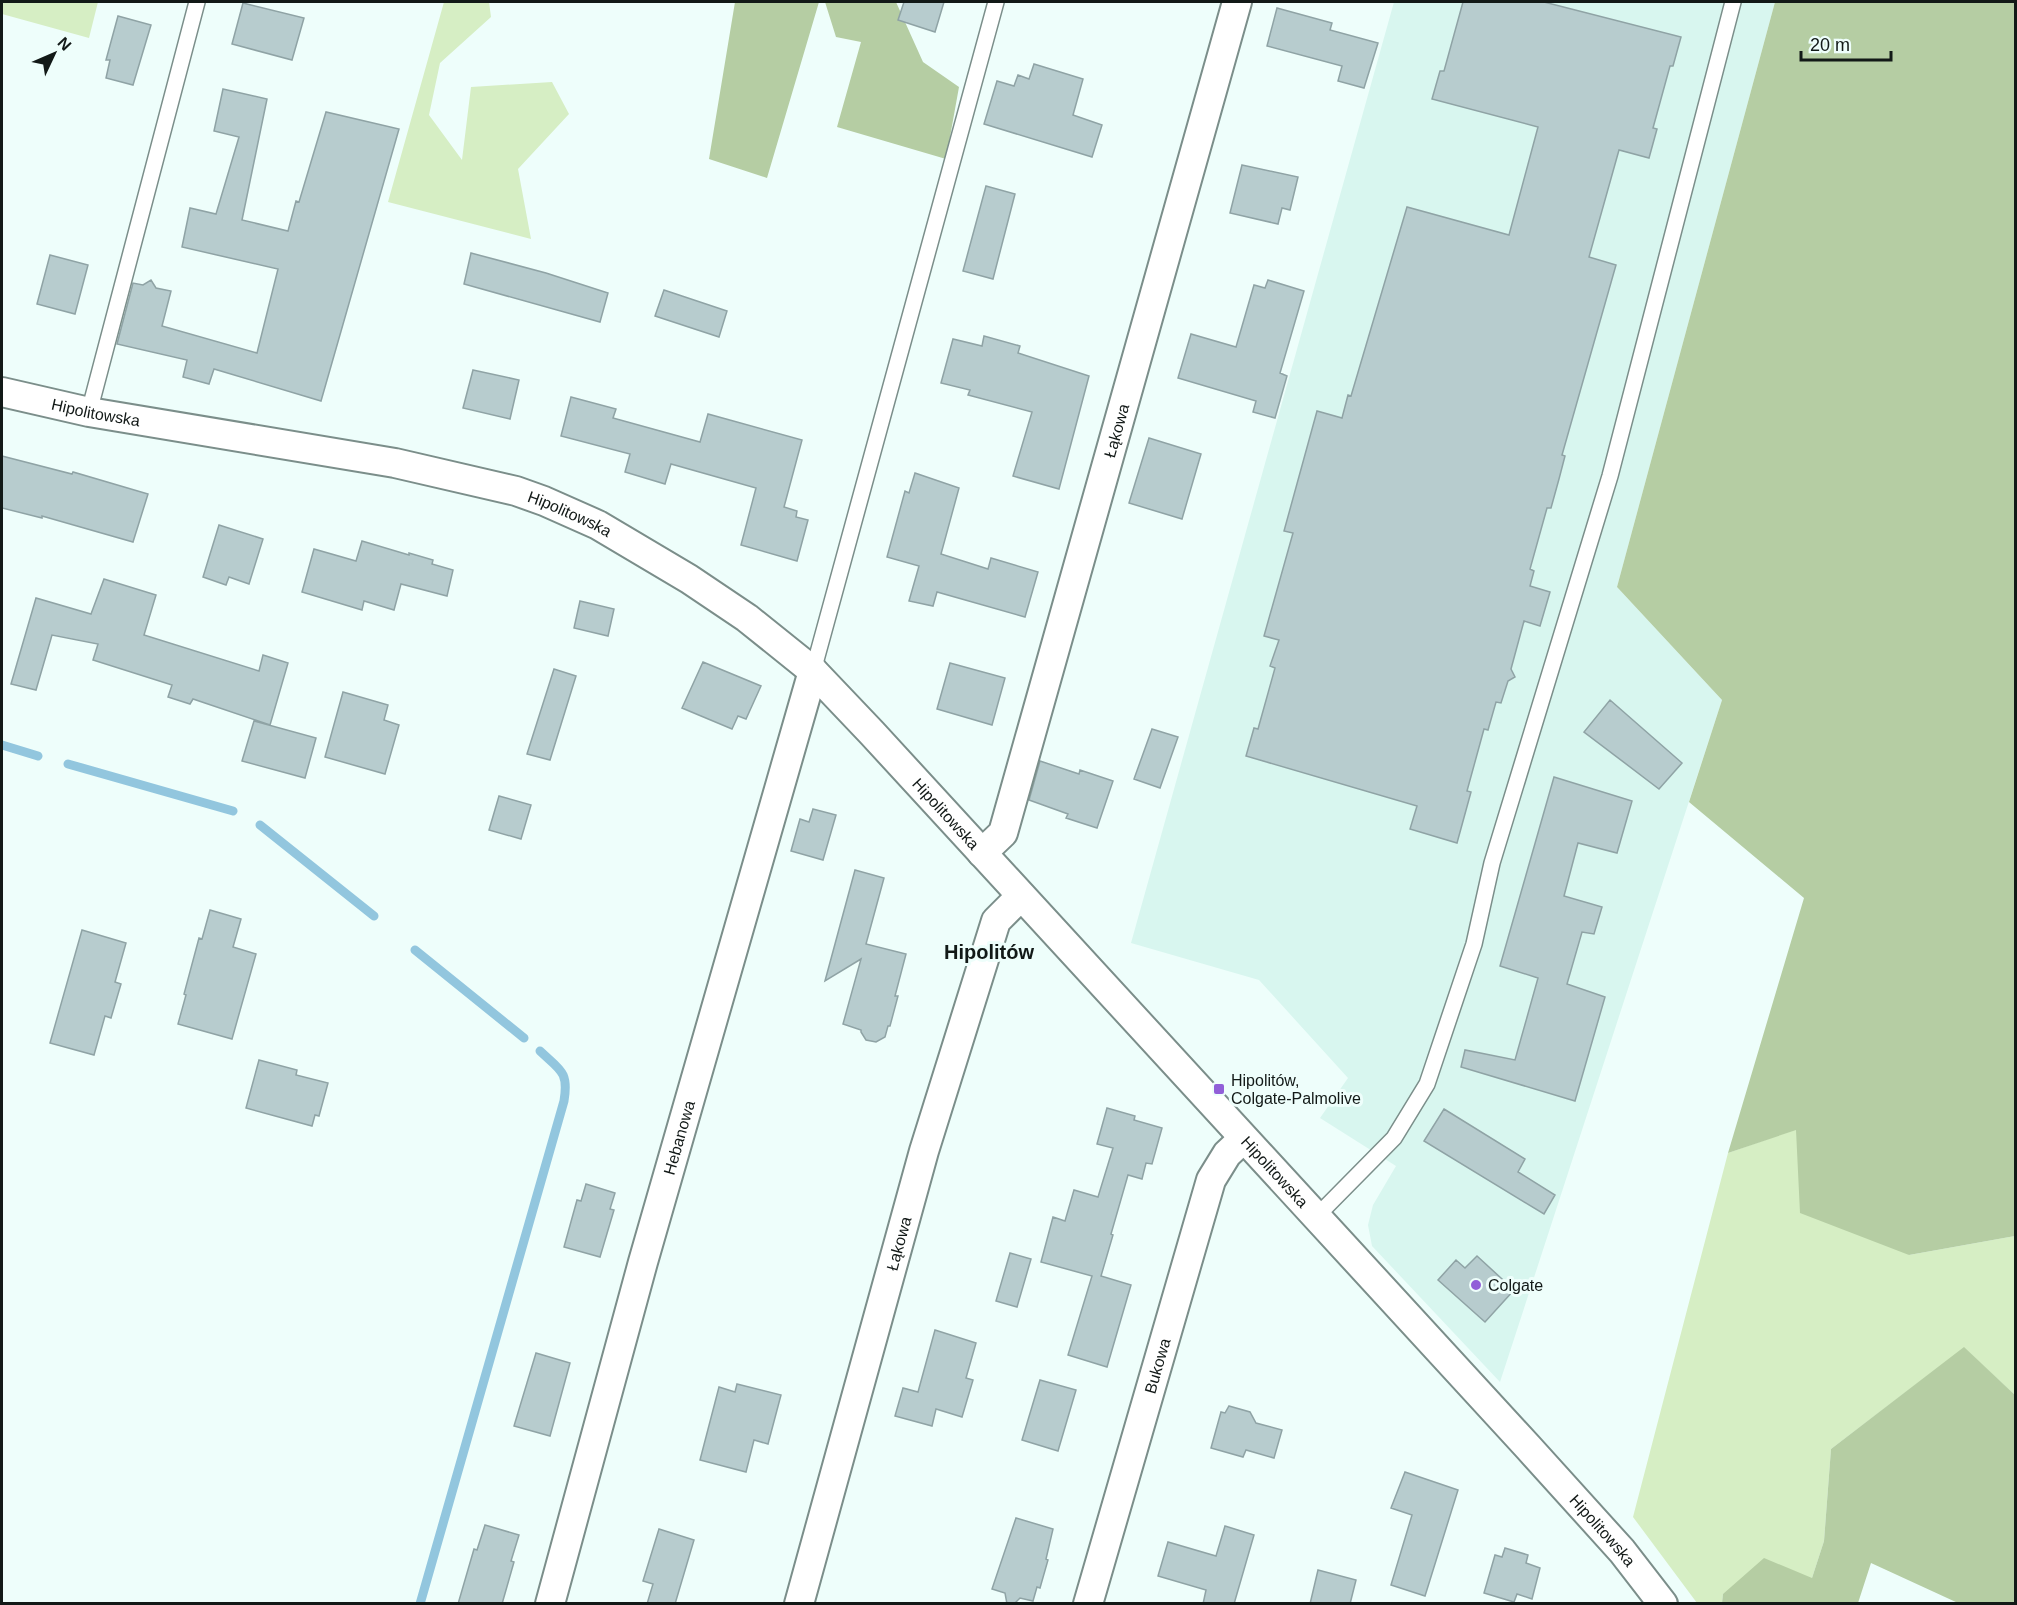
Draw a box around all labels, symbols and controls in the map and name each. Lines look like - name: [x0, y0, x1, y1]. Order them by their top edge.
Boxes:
- north arrow: [24, 24, 84, 84]
- scale bar: [1801, 24, 1891, 62]
- text: N: [54, 34, 75, 54]
- text: 20 m: [1810, 35, 1850, 55]
- street label: Hipolitowska: [50, 395, 141, 429]
- street label: Łąkowa: [1101, 402, 1132, 460]
- street label: Hipolitowska: [526, 487, 615, 540]
- street label: Hipolitowska: [909, 775, 983, 853]
- district label: Hipolitów: [944, 941, 1034, 963]
- place label: Hipolitów, Colgate-Palmolive: [1231, 1072, 1361, 1107]
- marker: Hipolitów, Colgate-Palmolive: [1212, 1082, 1226, 1096]
- street label: Hebanowa: [660, 1098, 698, 1177]
- street label: Hipolitowska: [1238, 1133, 1312, 1210]
- street label: Łąkowa: [883, 1215, 914, 1272]
- place label: Colgate: [1488, 1277, 1543, 1294]
- marker: Colgate: [1469, 1278, 1483, 1292]
- street label: Bukowa: [1141, 1336, 1173, 1396]
- street label: Hipolitowska: [1567, 1491, 1639, 1569]

